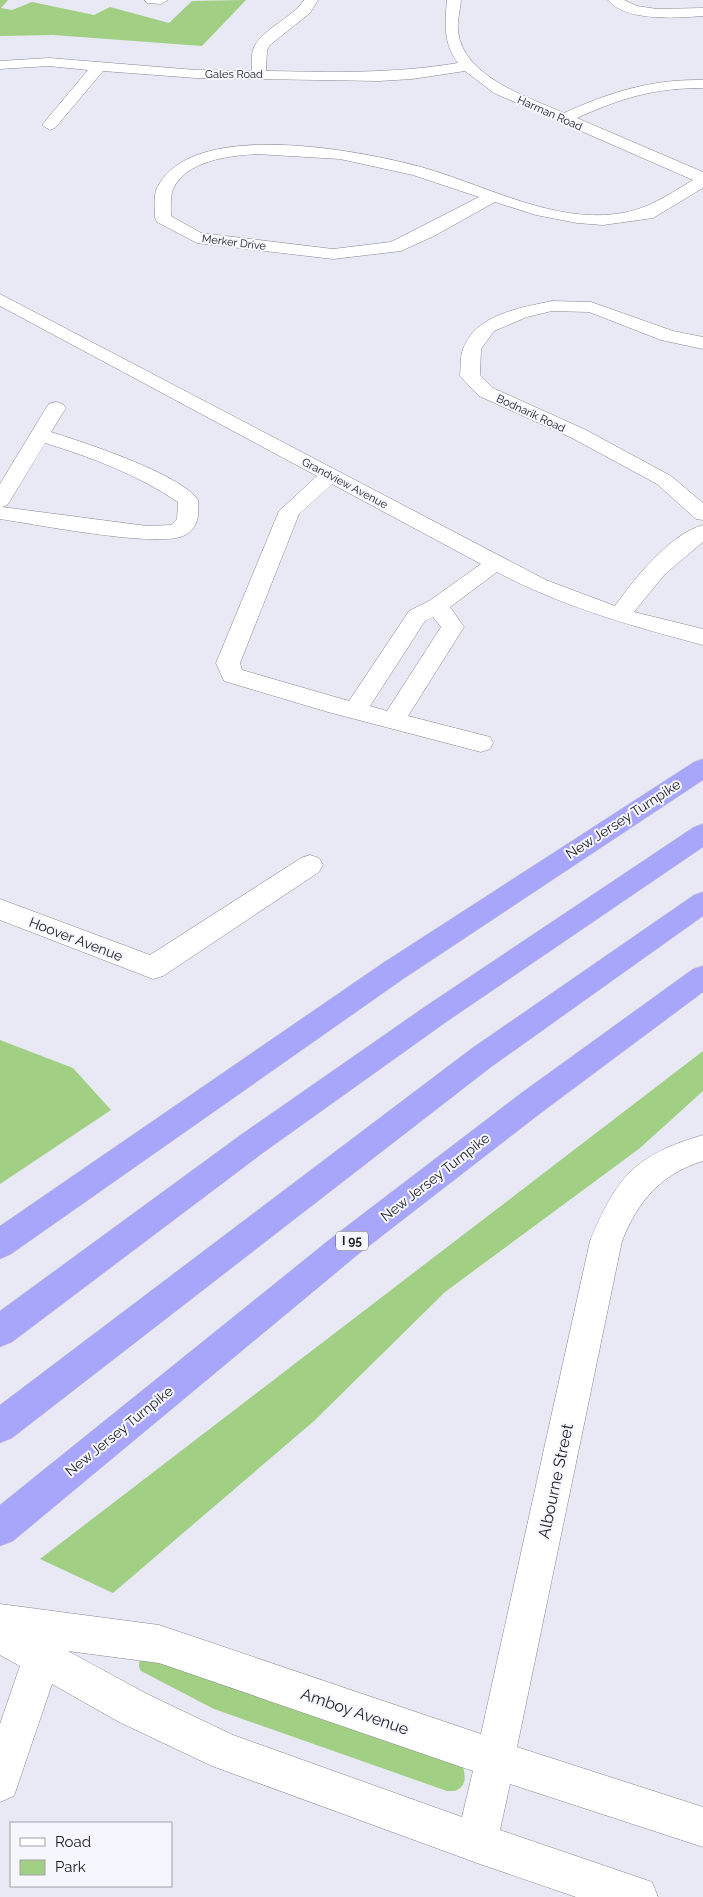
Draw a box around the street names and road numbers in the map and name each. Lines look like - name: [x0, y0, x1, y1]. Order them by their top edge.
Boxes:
- street label: Gales Road: [205, 68, 263, 81]
- street label: Harman Road: [515, 93, 584, 134]
- street label: Merker Drive: [201, 232, 267, 253]
- street label: Bodnarik Road: [494, 392, 567, 435]
- street label: Grandview Avenue: [300, 455, 390, 512]
- street label: New Jersey Turnpike: [563, 776, 683, 862]
- street label: Hoover Avenue: [27, 914, 125, 964]
- street label: New Jersey Turnpike: [377, 1130, 493, 1224]
- road number: I 95: [336, 1232, 368, 1250]
- street label: New Jersey Turnpike: [62, 1383, 176, 1479]
- street label: Albourne Street: [534, 1421, 577, 1540]
- street label: Amboy Avenue: [299, 1684, 411, 1739]

